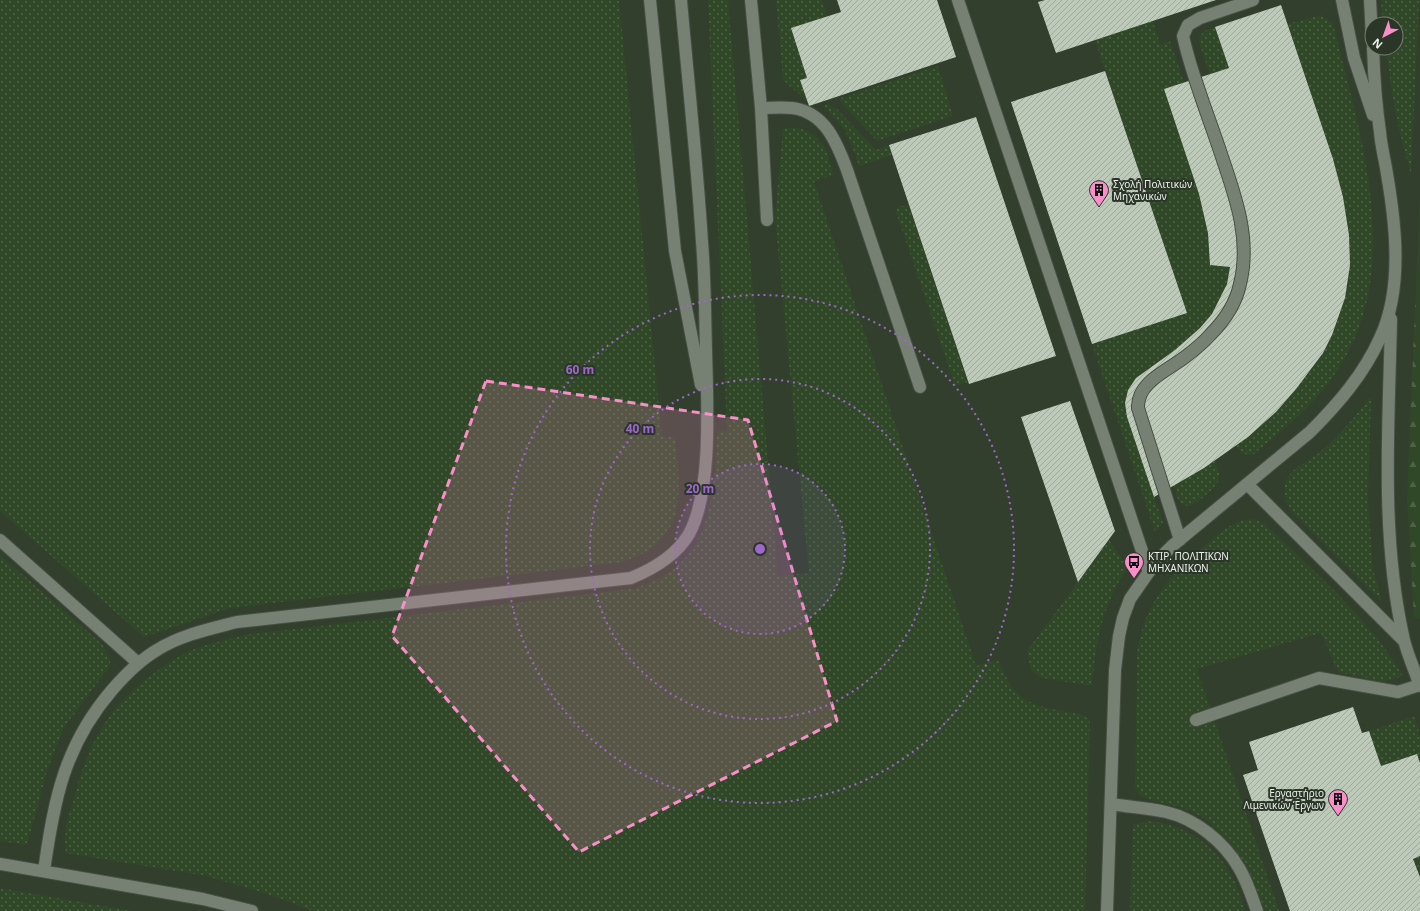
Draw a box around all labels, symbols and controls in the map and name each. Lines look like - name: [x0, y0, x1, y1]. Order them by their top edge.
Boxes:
- north arrow: [1364, 16, 1404, 56]
- text: N: [1369, 35, 1385, 53]
- place label: Σχολή Πολιτικών Μηχανικών: [1113, 177, 1192, 203]
- building icon: Σχολή Πολιτικών Μηχανικών: [1088, 179, 1110, 207]
- text: 60 m: [566, 361, 594, 378]
- text: 40 m: [626, 420, 654, 437]
- text: 20 m: [686, 480, 714, 497]
- centre of rings: [753, 542, 767, 556]
- place label: ΚΤΙΡ. ΠΟΛΙΤΙΚΩΝ ΜΗΧΑΝΙΚΩΝ: [1148, 549, 1229, 575]
- bus stop icon: ΚΤΙΡ. ΠΟΛΙΤΙΚΩΝ ΜΗΧΑΝΙΚΩΝ: [1123, 551, 1145, 579]
- place label: Εργαστήριο Λιμενικών Έργων: [1243, 786, 1324, 812]
- building icon: Εργαστήριο Λιμενικών Έργων: [1327, 788, 1349, 816]

